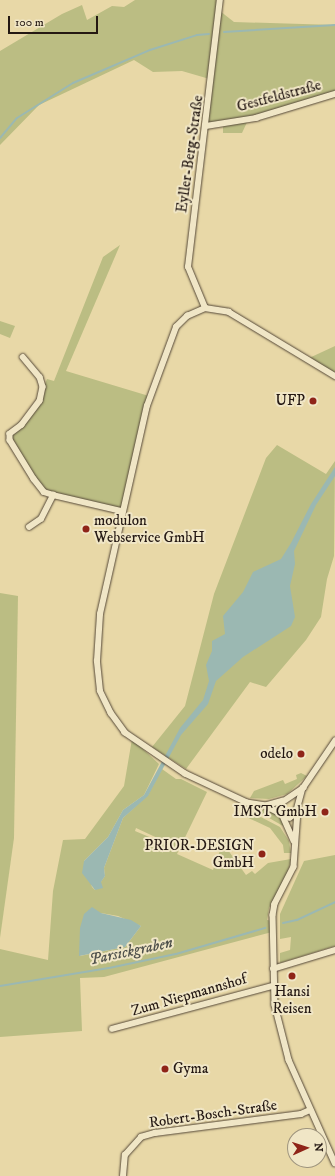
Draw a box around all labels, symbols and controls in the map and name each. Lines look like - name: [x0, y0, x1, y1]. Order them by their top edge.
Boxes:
- scale bar: [10, 8, 100, 34]
- text: 100 m: [15, 15, 44, 30]
- street label: Gestfeldstraße: [235, 76, 323, 116]
- street label: Eyller-Berg-Straße: [173, 94, 207, 214]
- place label: UFP: [275, 392, 305, 410]
- marker: UFP: [308, 396, 318, 406]
- place label: modulon Webservice GmbH: [94, 511, 205, 546]
- marker: modulon Webservice GmbH: [81, 524, 91, 534]
- place label: odelo: [260, 745, 293, 763]
- marker: odelo: [296, 749, 306, 759]
- place label: IMST GmbH: [234, 803, 317, 821]
- marker: IMST GmbH: [320, 807, 330, 817]
- place label: PRIOR-DESIGN GmbH: [144, 836, 254, 871]
- marker: PRIOR-DESIGN GmbH: [257, 849, 267, 859]
- water label: Parsickgraben: [88, 933, 174, 969]
- street label: Zum Niepmannshof: [129, 970, 249, 1020]
- marker: Hansi Reisen: [287, 971, 297, 981]
- place label: Hansi Reisen: [272, 982, 312, 1017]
- place label: Gyma: [173, 1060, 208, 1078]
- marker: Gyma: [160, 1064, 170, 1074]
- street label: Robert-Bosch-Straße: [148, 1096, 278, 1132]
- north arrow: [287, 1128, 327, 1168]
- text: N: [311, 1143, 325, 1152]

